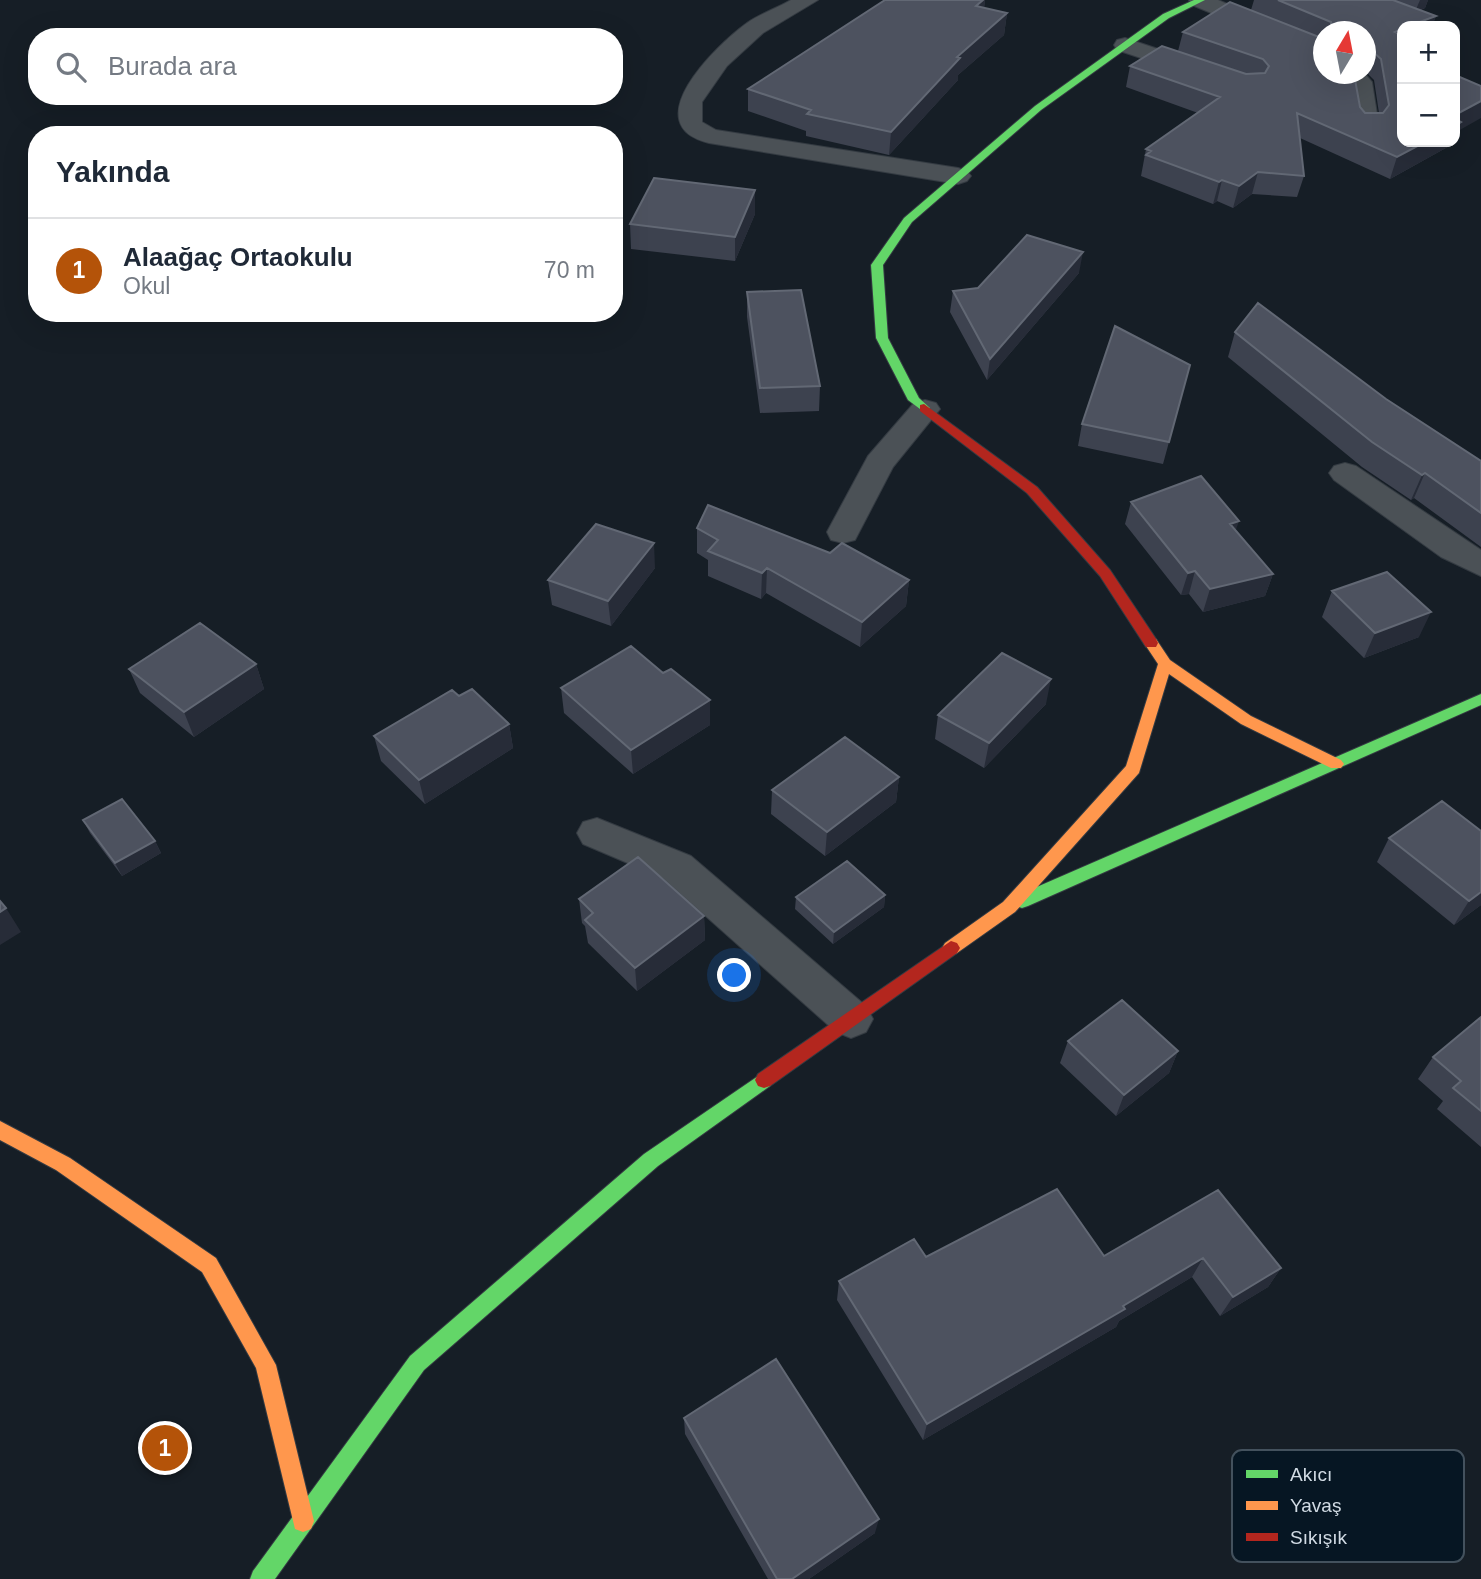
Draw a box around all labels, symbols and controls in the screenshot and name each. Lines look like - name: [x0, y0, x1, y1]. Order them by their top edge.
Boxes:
- north arrow: [1313, 21, 1376, 84]
- map controls: [1397, 21, 1460, 147]
- button: +: [1397, 21, 1460, 84]
- search box: [28, 28, 623, 105]
- icon: search: [52, 48, 90, 86]
- text: Burada ara: [108, 51, 237, 81]
- button: −: [1397, 84, 1460, 147]
- text: Yakında: [56, 155, 169, 188]
- text: Alaağaç Ortaokulu: [123, 242, 353, 272]
- text: 1: [73, 257, 85, 283]
- text: 70 m: [544, 257, 595, 283]
- text: Okul: [123, 273, 170, 299]
- your location: [717, 958, 751, 992]
- pin: 1: [142, 1422, 188, 1474]
- legend: [1232, 1450, 1464, 1562]
- text: Akıcı: [1290, 1464, 1332, 1485]
- text: Yavaş: [1290, 1495, 1341, 1516]
- text: Sıkışık: [1290, 1527, 1348, 1548]

